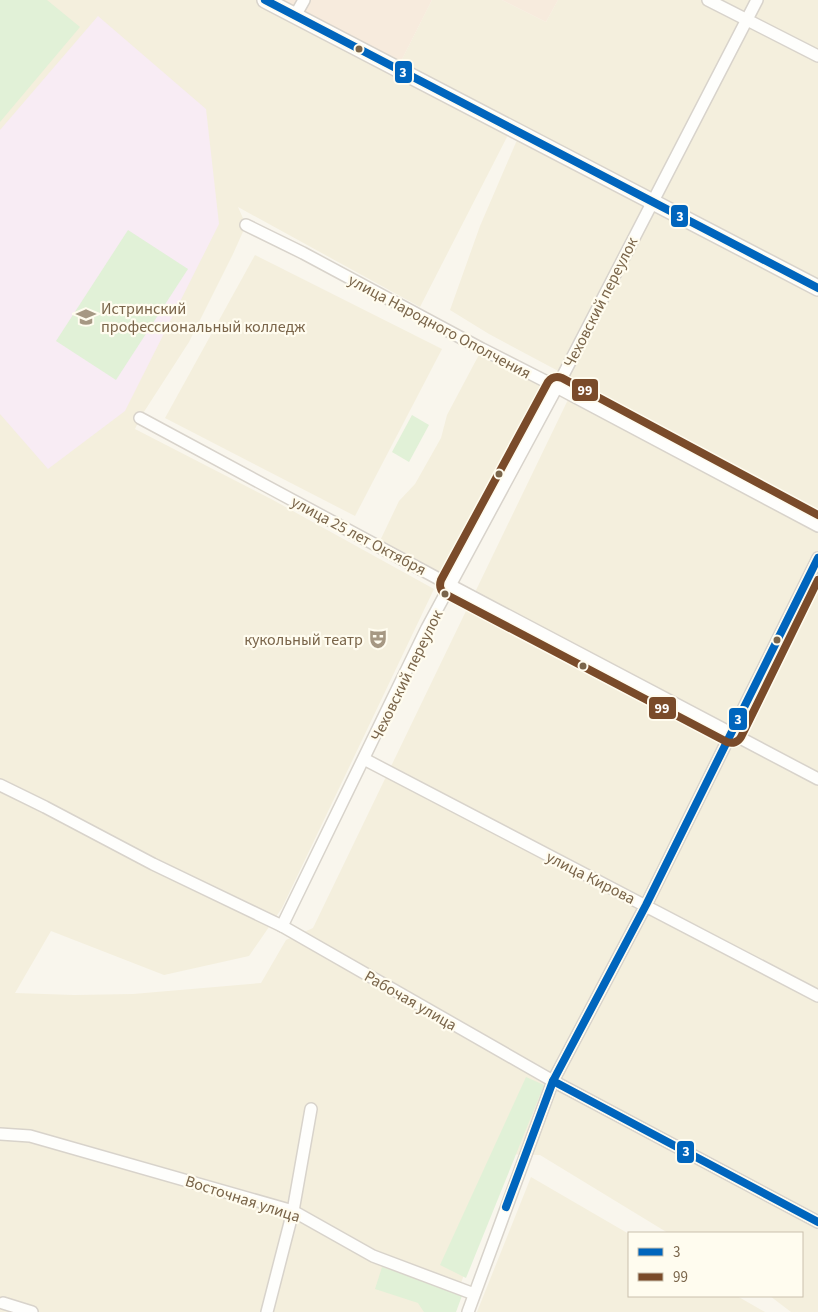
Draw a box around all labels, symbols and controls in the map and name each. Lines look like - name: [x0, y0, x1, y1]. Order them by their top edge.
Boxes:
- unlabelled marker: [354, 44, 364, 54]
- line badge: 3: [394, 60, 413, 84]
- text: 3: [399, 63, 407, 83]
- line badge: 3: [670, 204, 689, 228]
- text: 3: [676, 207, 684, 227]
- street label: Чеховский переулок: [558, 233, 643, 371]
- street label: улица Народного Ополчения: [344, 269, 535, 385]
- place label: Истринский профессиональный колледж: [101, 298, 305, 338]
- school or university icon: Истринский профессиональный колледж: [75, 306, 97, 328]
- line badge: 99: [571, 378, 599, 402]
- text: 99: [578, 381, 592, 401]
- unlabelled marker: [494, 469, 504, 479]
- street label: улица 25 лет Октября: [287, 491, 430, 581]
- unlabelled marker: [440, 589, 450, 599]
- street label: Чеховский переулок: [366, 606, 448, 745]
- theatre icon: кукольный театр: [367, 628, 389, 650]
- place label: кукольный театр: [244, 629, 363, 651]
- unlabelled marker: [772, 635, 782, 645]
- unlabelled marker: [578, 661, 588, 671]
- line badge: 99: [648, 696, 677, 720]
- text: 99: [655, 699, 669, 719]
- line badge: 3: [728, 707, 748, 731]
- text: 3: [734, 710, 742, 730]
- street label: улица Кирова: [542, 846, 639, 910]
- street label: Рабочая улица: [360, 965, 461, 1036]
- line badge: 3: [676, 1140, 695, 1164]
- text: 3: [682, 1142, 690, 1162]
- street label: Восточная улица: [182, 1170, 303, 1228]
- legend: [628, 1232, 803, 1297]
- text: 3: [673, 1242, 680, 1263]
- text: 99: [673, 1267, 688, 1288]

